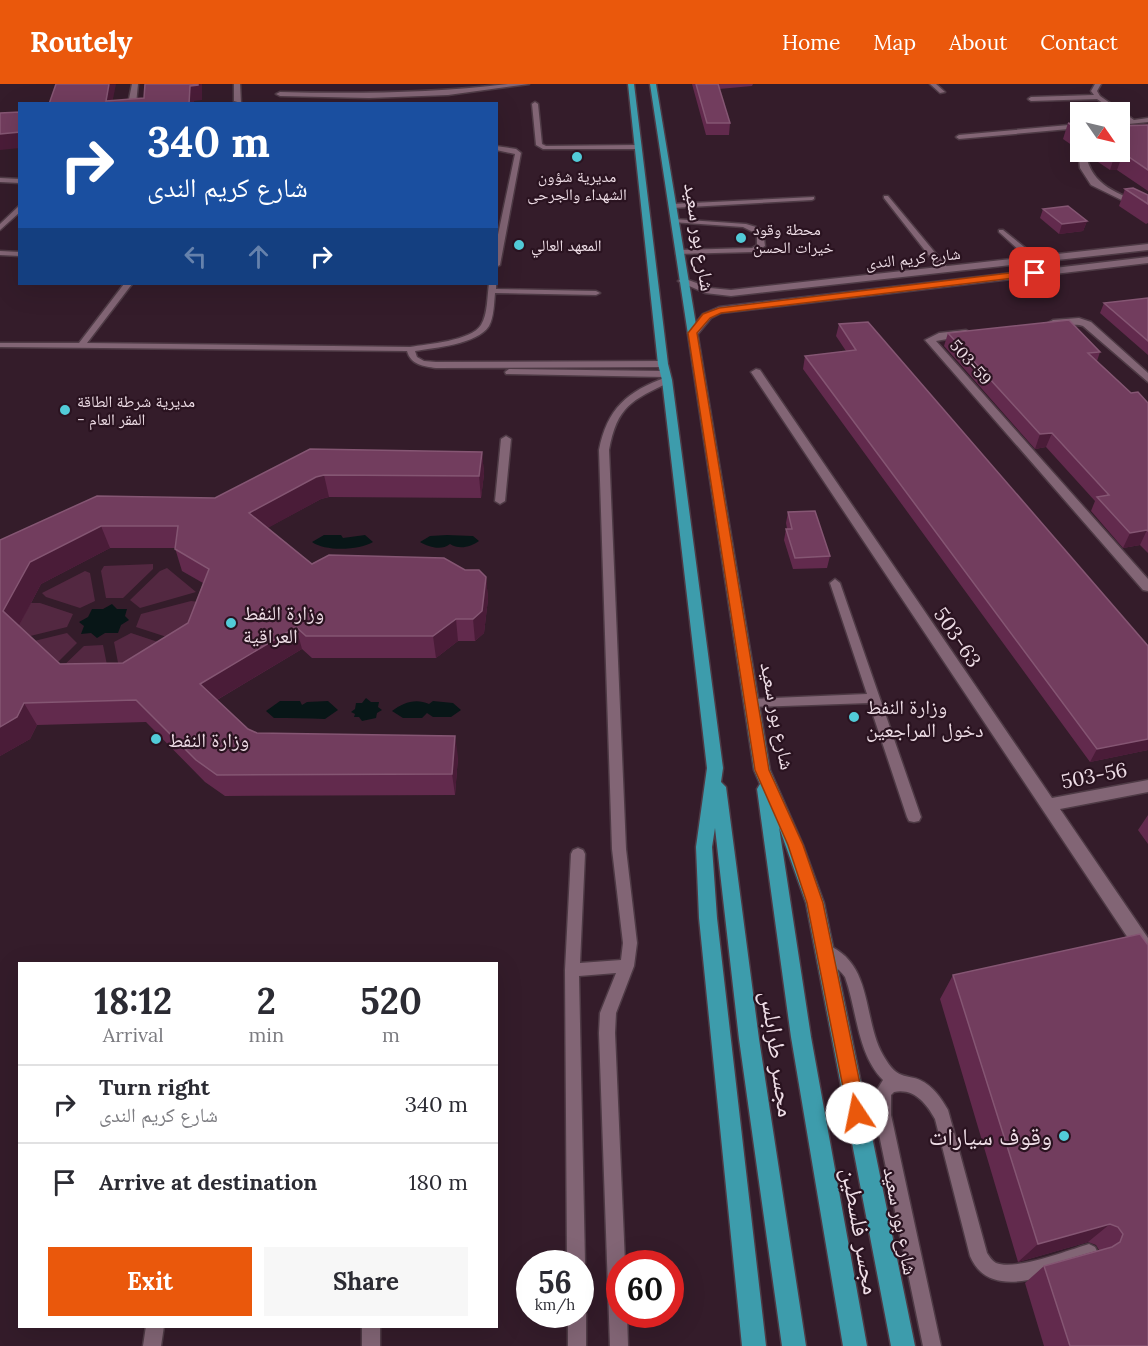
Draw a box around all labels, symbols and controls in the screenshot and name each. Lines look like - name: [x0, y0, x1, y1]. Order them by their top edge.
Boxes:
- text: Routely: [30, 24, 132, 60]
- text: Home: [782, 29, 840, 56]
- text: Map: [873, 29, 916, 56]
- text: About: [949, 29, 1007, 56]
- text: Contact: [1040, 29, 1118, 56]
- north arrow: [1070, 102, 1130, 162]
- map controls: [1070, 102, 1130, 162]
- text: 340 m: [147, 115, 270, 169]
- icon: right: [48, 126, 126, 204]
- marker: مديرية شؤون الشهداء والجرحى: [570, 150, 584, 164]
- place label: مديرية شؤون الشهداء والجرحى: [527, 166, 627, 205]
- text: شارع كريم الندى: [147, 170, 308, 204]
- street label: شارع بور سعيد: [678, 181, 721, 293]
- place label: محطة وقود خيرات الحسن: [753, 219, 834, 258]
- marker: محطة وقود خيرات الحسن: [734, 231, 748, 245]
- place label: المعهد العالي: [531, 235, 602, 258]
- marker: المعهد العالي: [512, 238, 526, 252]
- icon: left: [179, 240, 212, 273]
- icon: ahead: [242, 240, 275, 273]
- icon: right: [305, 240, 338, 273]
- street label: شارع كريم الندى: [865, 243, 961, 274]
- pin: [1009, 247, 1060, 298]
- icon: arrive: [1018, 256, 1051, 289]
- street label: 503-59: [946, 335, 996, 389]
- place label: مديرية شرطة الطاقة - المقر العام: [77, 391, 195, 430]
- marker: مديرية شرطة الطاقة - المقر العام: [58, 403, 72, 417]
- place label: وزارة النفط العراقية: [243, 600, 324, 648]
- street label: 503-63: [929, 602, 987, 672]
- marker: وزارة النفط العراقية: [224, 616, 238, 630]
- street label: شارع بور سعيد: [754, 660, 801, 772]
- place label: وزارة النفط دخول المراجعين: [866, 694, 984, 742]
- marker: وزارة النفط دخول المراجعين: [847, 710, 861, 724]
- place label: وزارة النفط: [168, 727, 249, 752]
- marker: وزارة النفط: [149, 732, 163, 746]
- street label: 503-56: [1059, 756, 1129, 794]
- text: 18:12: [94, 978, 172, 1024]
- text: 2: [257, 978, 276, 1024]
- text: 520: [360, 978, 422, 1024]
- street label: مجسر طرابلس: [754, 989, 802, 1119]
- text: Arrival: [103, 1022, 164, 1047]
- text: min: [248, 1022, 284, 1047]
- text: m: [382, 1022, 400, 1047]
- text: Turn right: [99, 1073, 210, 1101]
- position arrow: [825, 1081, 889, 1145]
- icon: right: [48, 1088, 81, 1121]
- text: 340 m: [405, 1090, 468, 1118]
- text: شارع كريم الندى: [99, 1102, 218, 1127]
- place label: وقوف سيارات: [929, 1121, 1052, 1152]
- marker: وقوف سيارات: [1057, 1129, 1071, 1143]
- street label: مجسر فلسطين: [835, 1165, 887, 1297]
- street label: شارع بور سعيد: [877, 1165, 924, 1277]
- icon: arrive: [48, 1166, 81, 1199]
- text: Arrive at destination: [99, 1168, 317, 1196]
- text: 180 m: [409, 1168, 468, 1196]
- button: Exit: [48, 1247, 252, 1316]
- button: Share: [264, 1247, 468, 1316]
- speed limit sign: 60: [606, 1250, 684, 1328]
- text: 56: [538, 1263, 572, 1301]
- text: km/h: [535, 1295, 575, 1314]

